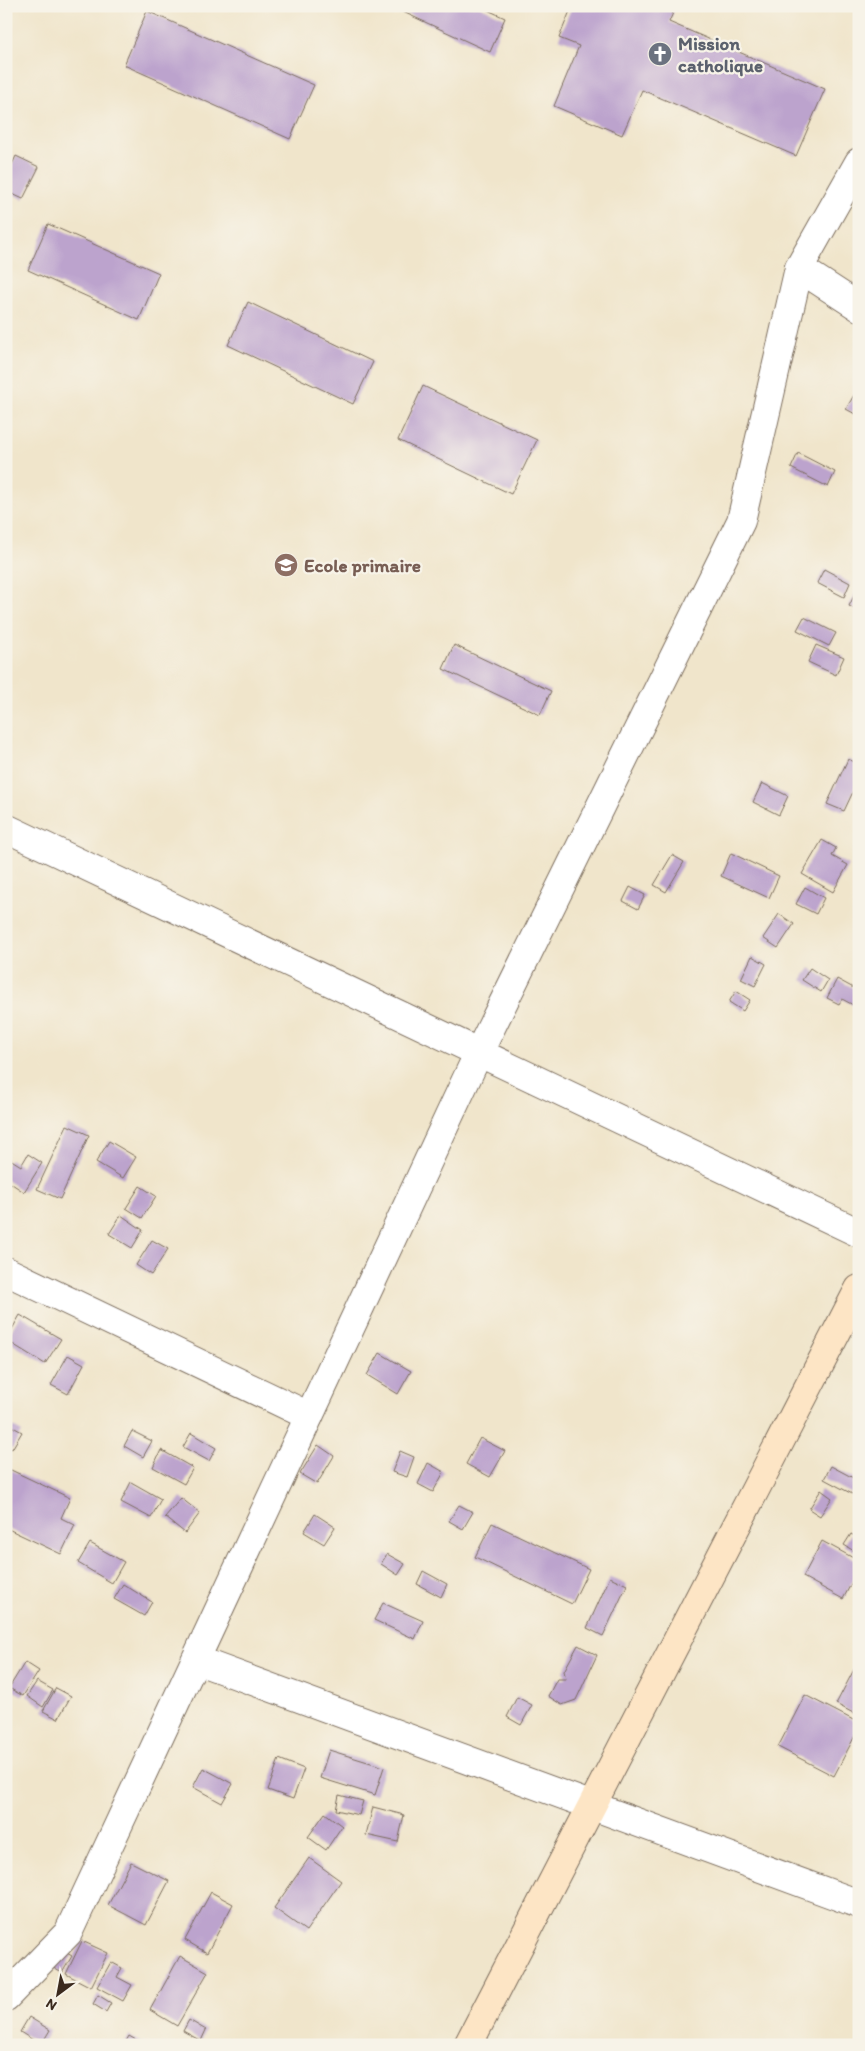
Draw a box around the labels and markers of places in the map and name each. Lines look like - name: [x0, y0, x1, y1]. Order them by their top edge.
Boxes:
- place label: Mission catholique: [678, 32, 763, 77]
- church icon: Mission catholique: [647, 41, 673, 67]
- school or university icon: Ecole primaire: [273, 552, 299, 578]
- place label: Ecole primaire: [304, 554, 421, 577]

